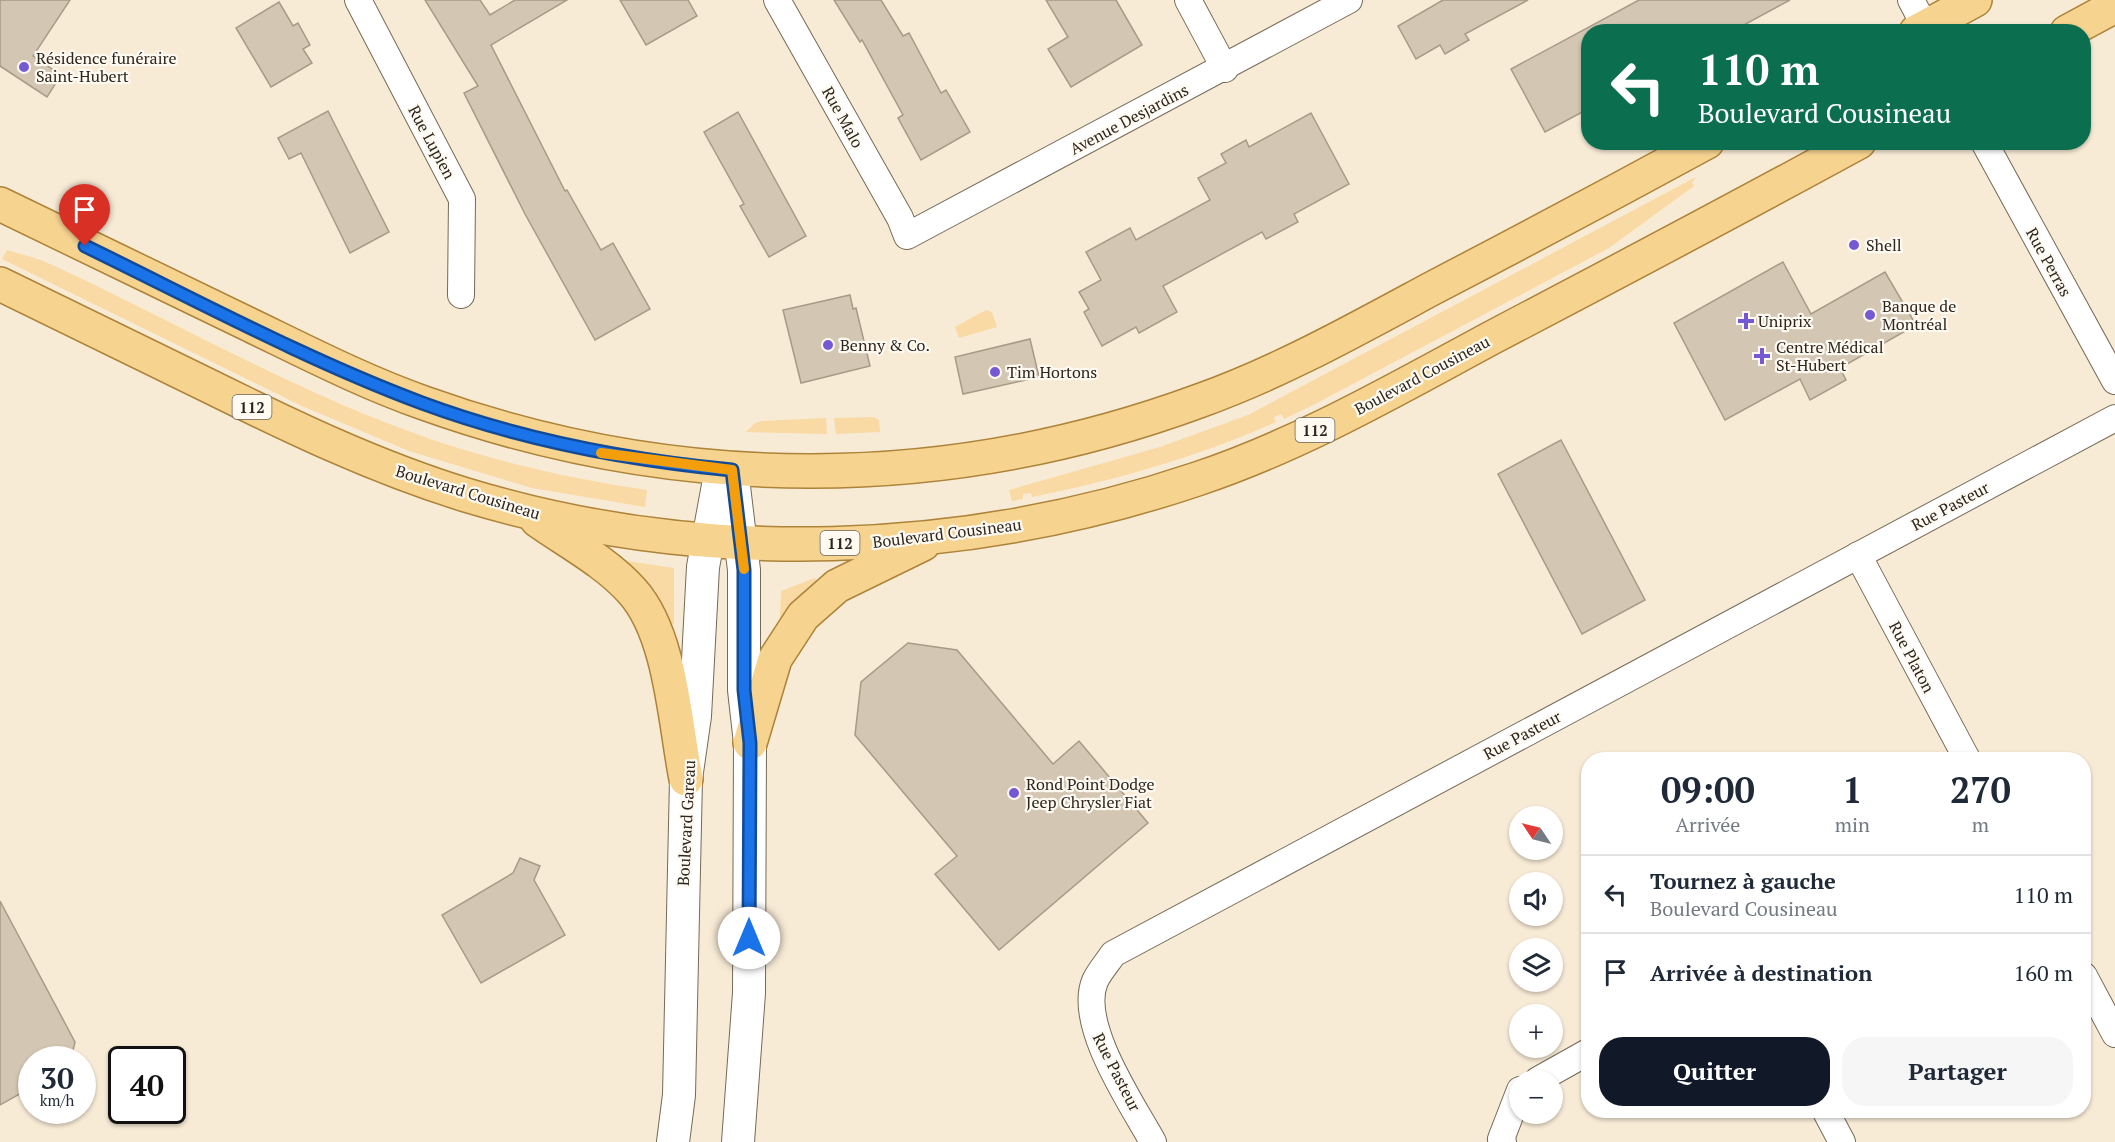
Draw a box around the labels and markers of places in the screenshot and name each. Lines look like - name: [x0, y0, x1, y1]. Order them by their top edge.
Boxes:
- place label: Résidence funéraire Saint-Hubert: [36, 47, 177, 87]
- marker: Résidence funéraire Saint-Hubert: [17, 60, 31, 74]
- pin: [59, 184, 110, 246]
- place label: Shell: [1866, 234, 1902, 256]
- marker: Shell: [1847, 238, 1861, 252]
- place label: Banque de Montréal: [1882, 295, 1956, 335]
- marker: Banque de Montréal: [1863, 308, 1877, 322]
- place label: Uniprix: [1758, 310, 1812, 332]
- marker: Uniprix: [1739, 314, 1753, 328]
- place label: Benny & Co.: [840, 334, 930, 356]
- place label: Centre Médical St-Hubert: [1776, 336, 1884, 376]
- marker: Benny & Co.: [821, 338, 835, 352]
- marker: Centre Médical St-Hubert: [1753, 347, 1771, 365]
- place label: Tim Hortons: [1007, 361, 1097, 383]
- marker: Tim Hortons: [988, 365, 1002, 379]
- place label: Rond Point Dodge Jeep Chrysler Fiat: [1026, 773, 1155, 813]
- marker: Rond Point Dodge Jeep Chrysler Fiat: [1007, 786, 1021, 800]

